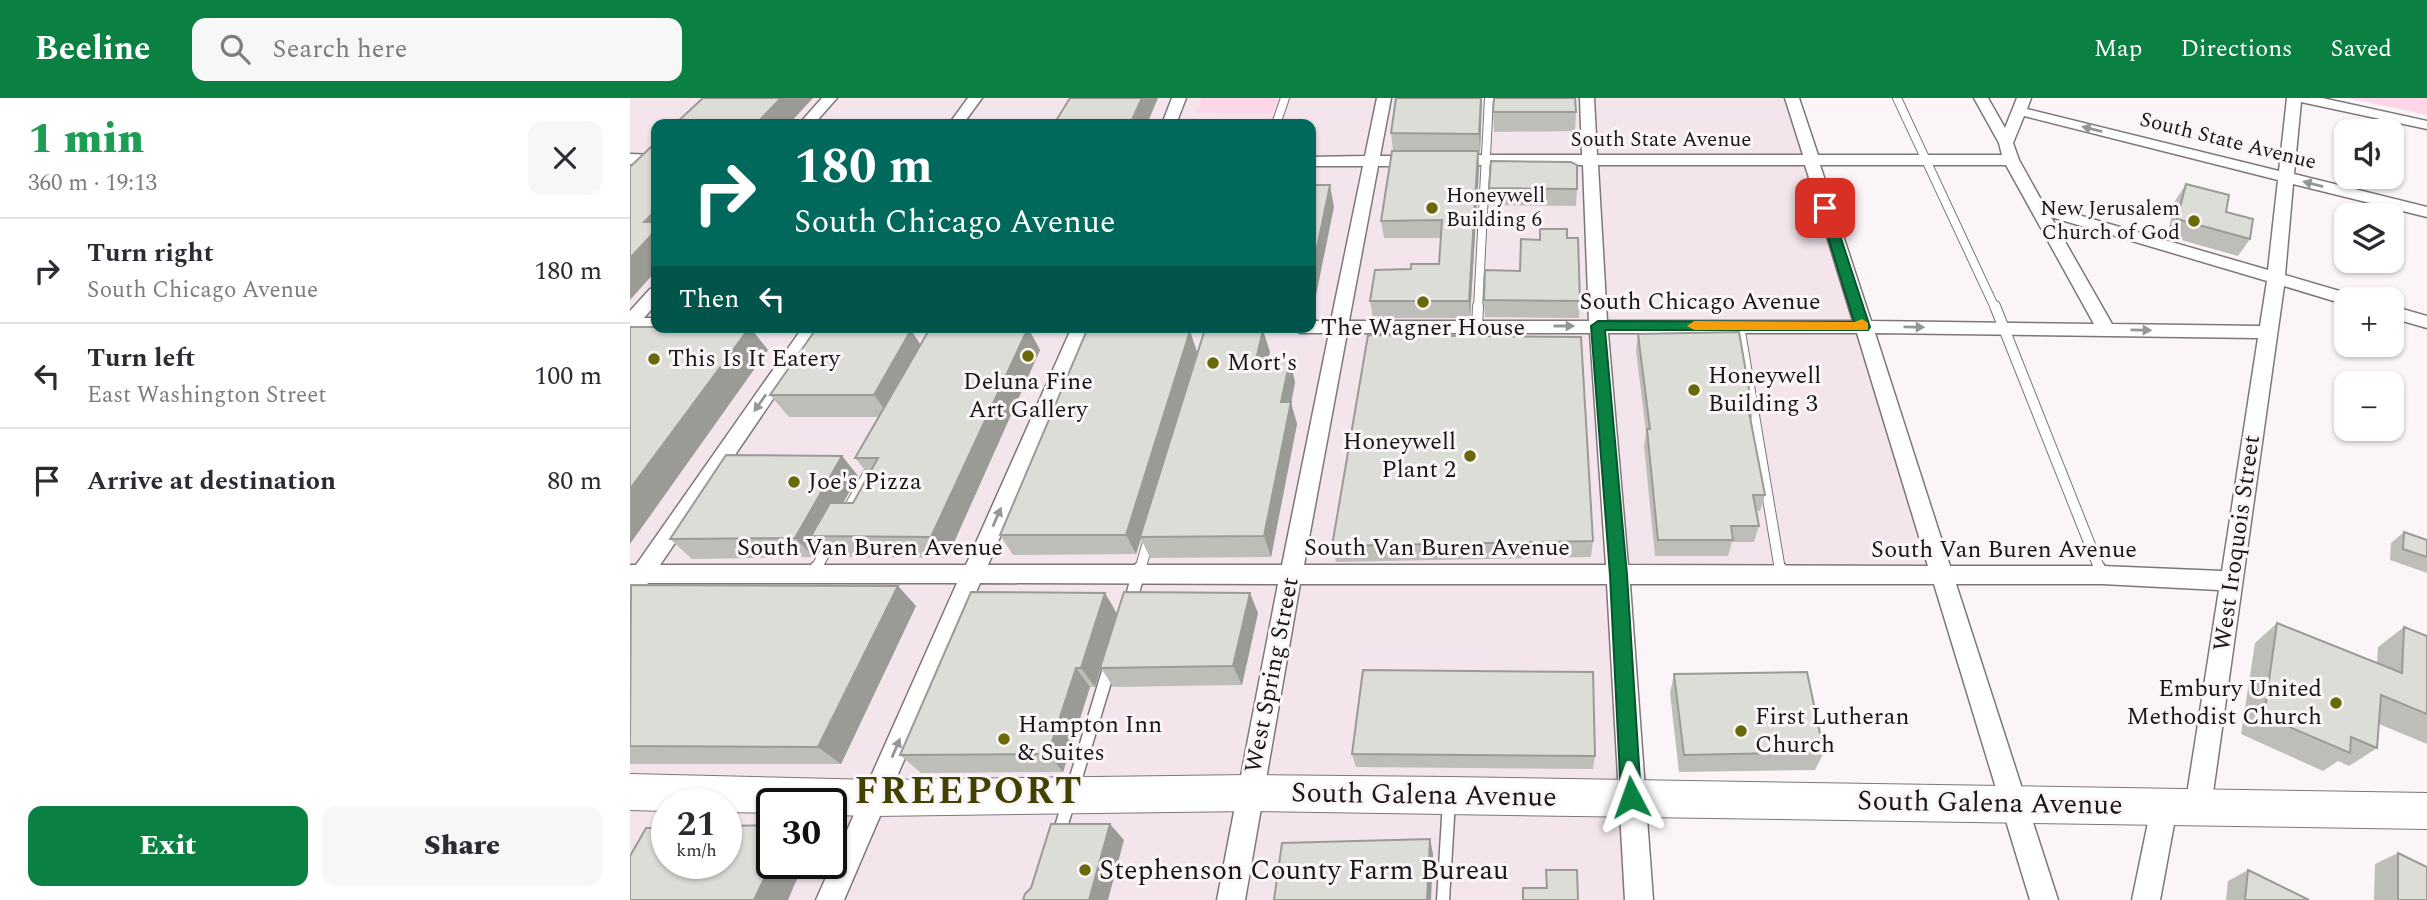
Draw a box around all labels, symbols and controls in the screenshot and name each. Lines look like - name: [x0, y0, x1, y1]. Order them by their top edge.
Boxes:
- search box: [192, 18, 682, 81]
- text: Beeline: [35, 24, 150, 74]
- text: Search here: [272, 29, 407, 69]
- icon: search: [216, 30, 254, 68]
- text: Map: [2094, 31, 2142, 67]
- text: Directions: [2180, 31, 2292, 67]
- text: Saved: [2330, 31, 2392, 67]
- street label: South State Avenue: [2136, 104, 2320, 178]
- text: 1 min: [28, 108, 144, 171]
- map controls: [2334, 119, 2404, 441]
- button: sound: [2334, 119, 2404, 189]
- button: close: [528, 121, 602, 195]
- one-way arrow: [2081, 123, 2103, 134]
- street label: South State Avenue: [1571, 124, 1751, 156]
- text: 180 m: [794, 130, 933, 205]
- icon: right: [679, 147, 770, 238]
- text: 360 m · 19:13: [28, 166, 157, 201]
- pin: [1795, 178, 1855, 238]
- one-way arrow: [2302, 178, 2324, 189]
- place label: Honeywell Building 6: [1446, 180, 1545, 236]
- icon: arrive: [1806, 189, 1844, 227]
- place label: New Jerusalem Church of God: [2040, 193, 2180, 249]
- text: South Chicago Avenue: [794, 198, 1115, 247]
- marker: Honeywell Building 6: [1424, 200, 1440, 216]
- button: layers: [2334, 203, 2404, 273]
- marker: New Jerusalem Church of God: [2186, 213, 2202, 229]
- text: Turn right: [87, 233, 214, 273]
- text: 180 m: [534, 251, 602, 291]
- icon: right: [28, 252, 66, 290]
- text: South Chicago Avenue: [87, 273, 318, 308]
- text: Then: [679, 279, 739, 319]
- icon: left: [753, 280, 791, 318]
- street label: South Chicago Avenue: [1579, 284, 1821, 320]
- button: +: [2334, 287, 2404, 357]
- marker: The Wagner House: [1415, 294, 1431, 310]
- place label: The Wagner House: [1321, 310, 1525, 346]
- one-way arrow: [1553, 320, 1575, 332]
- one-way arrow: [1903, 321, 1925, 333]
- one-way arrow: [2130, 324, 2152, 336]
- text: Turn left: [87, 338, 195, 378]
- place label: This Is It Eatery: [668, 341, 842, 377]
- place label: Mort's: [1227, 345, 1297, 381]
- marker: Deluna Fine Art Gallery: [1020, 348, 1036, 364]
- marker: This Is It Eatery: [646, 351, 662, 367]
- marker: Mort's: [1205, 355, 1221, 371]
- text: 100 m: [534, 356, 602, 396]
- icon: left: [28, 357, 66, 395]
- place label: Honeywell Building 3: [1708, 358, 1821, 422]
- place label: Deluna Fine Art Gallery: [963, 364, 1093, 428]
- button: −: [2334, 371, 2404, 441]
- text: East Washington Street: [87, 378, 326, 413]
- marker: Honeywell Building 3: [1686, 382, 1702, 398]
- one-way arrow: [753, 394, 767, 412]
- place label: Honeywell Plant 2: [1343, 424, 1456, 488]
- street label: West Iroquois Street: [2204, 433, 2270, 653]
- marker: Honeywell Plant 2: [1462, 448, 1478, 464]
- text: Arrive at destination: [87, 461, 336, 501]
- text: 80 m: [547, 461, 602, 501]
- icon: arrive: [28, 462, 66, 500]
- place label: Joe's Pizza: [808, 464, 922, 500]
- marker: Joe's Pizza: [786, 474, 802, 490]
- one-way arrow: [992, 506, 1003, 527]
- street label: South Van Buren Avenue: [737, 530, 1003, 566]
- street label: South Van Buren Avenue: [1304, 530, 1570, 566]
- street label: South Van Buren Avenue: [1871, 532, 2137, 568]
- street label: West Spring Street: [1235, 574, 1309, 776]
- place label: Embury United Methodist Church: [2126, 671, 2322, 735]
- marker: Embury United Methodist Church: [2328, 695, 2344, 711]
- place label: First Lutheran Church: [1755, 699, 1909, 763]
- place label: Hampton Inn & Suites: [1018, 707, 1162, 771]
- marker: First Lutheran Church: [1733, 723, 1749, 739]
- marker: Hampton Inn & Suites: [996, 731, 1012, 747]
- one-way arrow: [890, 738, 902, 758]
- position arrow: [1594, 760, 1668, 834]
- district label: FREEPORT: [854, 763, 1084, 821]
- street label: South Galena Avenue: [1291, 771, 1557, 819]
- street label: South Galena Avenue: [1857, 779, 2123, 827]
- speed limit sign: 30: [756, 788, 847, 879]
- text: 21: [677, 798, 716, 851]
- button: Exit: [28, 806, 308, 886]
- button: Share: [322, 806, 602, 886]
- text: km/h: [676, 837, 717, 864]
- place label: Stephenson County Farm Bureau: [1099, 849, 1509, 892]
- marker: Stephenson County Farm Bureau: [1077, 862, 1093, 878]

